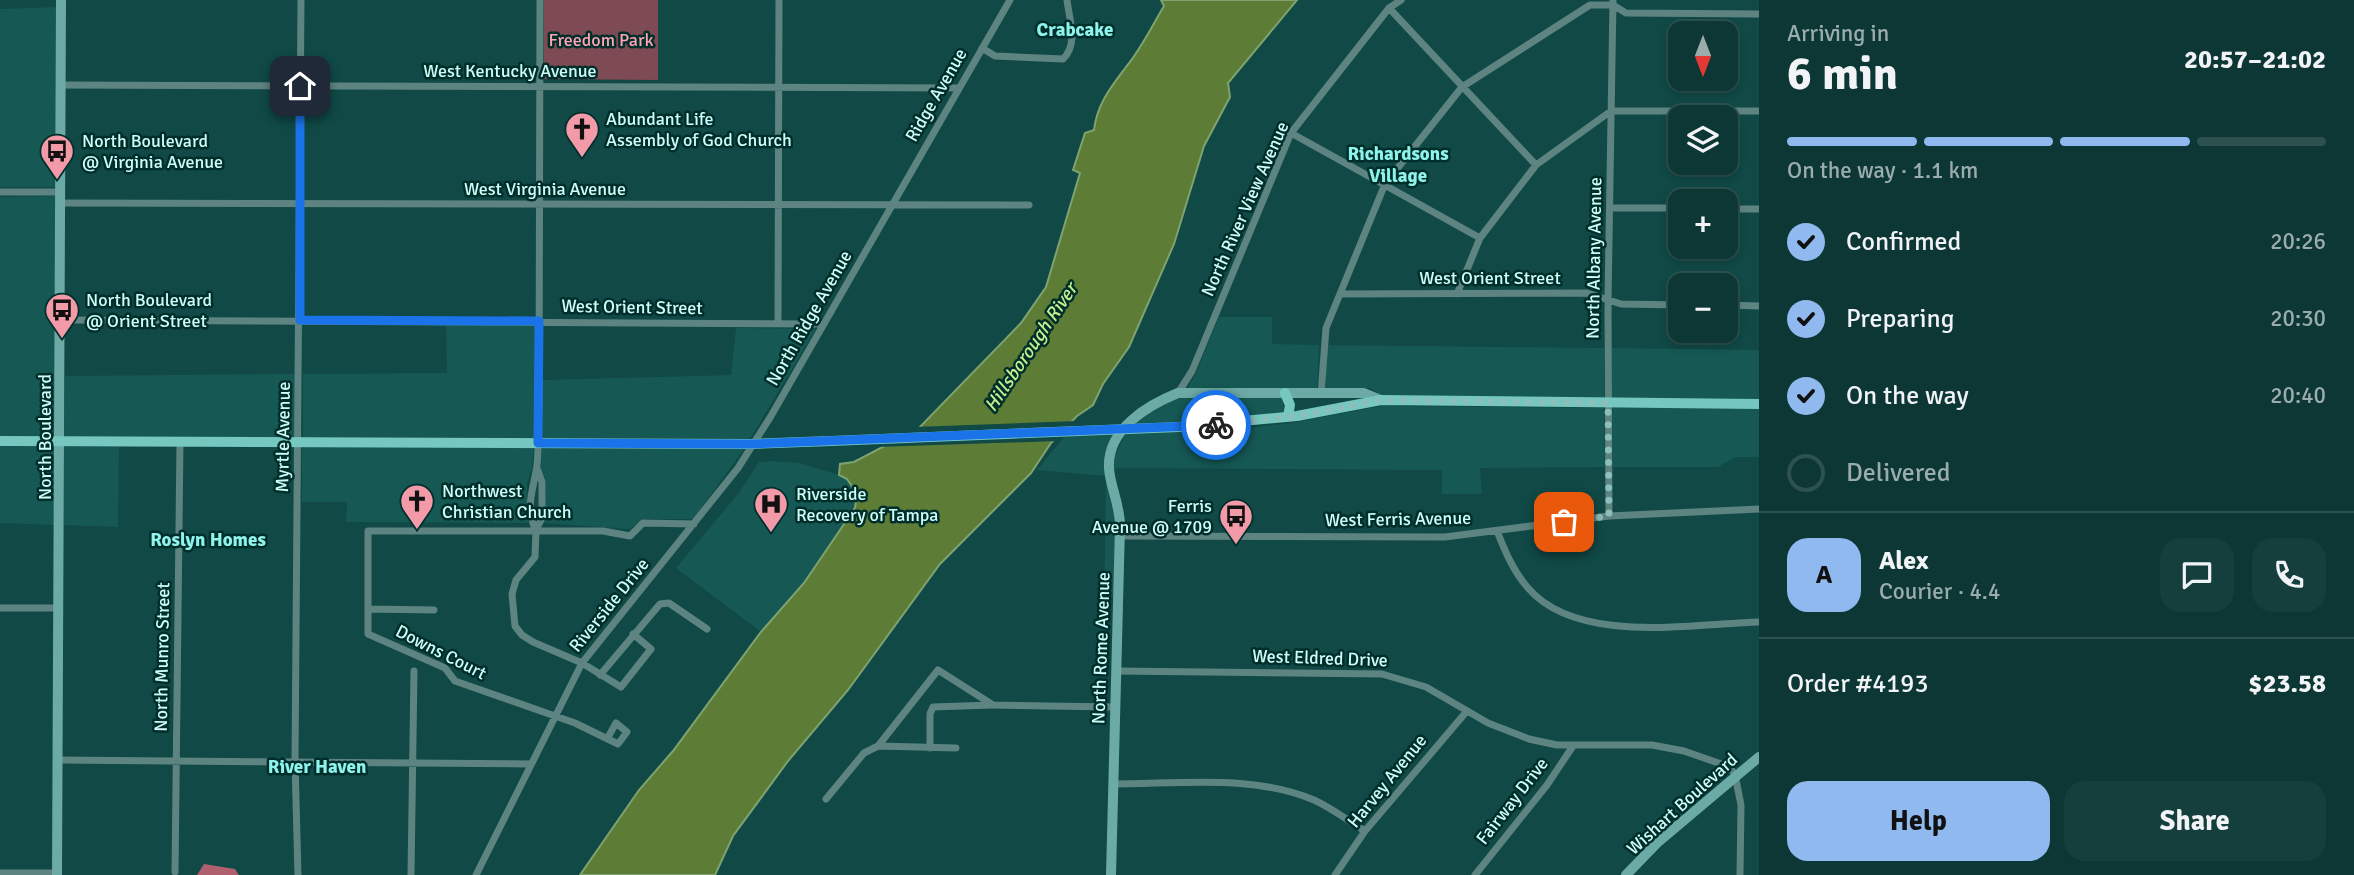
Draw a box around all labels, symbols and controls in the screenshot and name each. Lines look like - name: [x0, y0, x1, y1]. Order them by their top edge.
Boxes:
- district label: Crabcake: [1037, 18, 1113, 42]
- text: Arriving in: [1787, 19, 1889, 48]
- north arrow: [1668, 21, 1738, 91]
- map controls: [1668, 21, 1738, 343]
- park label: Freedom Park: [548, 29, 654, 51]
- street label: Ridge Avenue: [900, 44, 972, 146]
- text: 20:57–21:02: [2184, 44, 2326, 76]
- text: 6 min: [1787, 46, 1898, 102]
- pin: [270, 56, 330, 116]
- street label: West Kentucky Avenue: [423, 60, 597, 82]
- icon: home: [281, 67, 319, 105]
- button: layers: [1668, 105, 1738, 175]
- place label: Abundant Life Assembly of God Church: [606, 108, 792, 151]
- church icon: Abundant Life Assembly of God Church: [563, 110, 601, 159]
- street label: North River View Avenue: [1197, 118, 1293, 300]
- place label: North Boulevard @ Virginia Avenue: [82, 130, 223, 173]
- bus stop icon: North Boulevard @ Virginia Avenue: [38, 132, 76, 181]
- district label: Richardsons Village: [1347, 142, 1449, 188]
- text: On the way · 1.1 km: [1787, 156, 1978, 185]
- street label: North Albany Avenue: [1582, 177, 1606, 339]
- street label: West Virginia Avenue: [464, 178, 626, 200]
- button: +: [1668, 189, 1738, 259]
- icon: check: [1787, 223, 1825, 261]
- text: Confirmed: [1846, 226, 1961, 258]
- text: 20:26: [2270, 227, 2326, 256]
- street label: North Ridge Avenue: [761, 246, 857, 390]
- street label: West Orient Street: [1419, 267, 1561, 289]
- button: −: [1668, 273, 1738, 343]
- water label: Hillsborough River: [979, 276, 1084, 416]
- place label: North Boulevard @ Orient Street: [86, 289, 212, 332]
- bus stop icon: North Boulevard @ Orient Street: [43, 291, 81, 340]
- street label: West Orient Street: [561, 295, 703, 319]
- icon: check: [1787, 300, 1825, 338]
- text: Preparing: [1846, 303, 1954, 335]
- text: 20:30: [2270, 304, 2326, 333]
- street label: North Boulevard: [34, 374, 56, 500]
- icon: check: [1787, 377, 1825, 415]
- text: On the way: [1846, 380, 1969, 412]
- text: 20:40: [2270, 381, 2326, 410]
- street label: Myrtle Avenue: [271, 382, 295, 492]
- courier: [1181, 390, 1251, 460]
- icon: bike: [1197, 406, 1235, 444]
- text: Delivered: [1846, 457, 1951, 489]
- place label: Northwest Christian Church: [442, 480, 572, 523]
- church icon: Northwest Christian Church: [398, 482, 436, 531]
- place label: Riverside Recovery of Tampa: [796, 483, 938, 526]
- hospital icon: Riverside Recovery of Tampa: [752, 485, 790, 534]
- pin: [1534, 492, 1594, 552]
- place label: Ferris Avenue @ 1709: [1092, 495, 1212, 538]
- bus stop icon: Ferris Avenue @ 1709: [1217, 497, 1255, 546]
- icon: bag: [1545, 503, 1583, 541]
- street label: West Ferris Avenue: [1325, 507, 1471, 531]
- district label: Roslyn Homes: [150, 528, 266, 552]
- button: chat: [2160, 538, 2234, 612]
- button: phone: [2252, 538, 2326, 612]
- text: Alex: [1879, 545, 1929, 577]
- street label: Riverside Drive: [564, 554, 654, 656]
- text: A: [1816, 559, 1832, 591]
- street label: North Rome Avenue: [1087, 572, 1115, 724]
- text: Courier · 4.4: [1879, 577, 2000, 606]
- street label: North Munro Street: [150, 582, 174, 732]
- street label: Downs Court: [392, 620, 490, 684]
- street label: West Eldred Drive: [1252, 645, 1388, 671]
- text: Order #4193: [1787, 668, 1928, 700]
- text: $23.58: [2248, 668, 2326, 700]
- street label: Harvey Avenue: [1343, 730, 1431, 832]
- street label: Wishart Boulevard: [1622, 748, 1742, 860]
- street label: Fairway Drive: [1471, 753, 1553, 849]
- district label: River Haven: [268, 755, 366, 779]
- button: Help: [1787, 781, 2050, 861]
- button: Share: [2064, 781, 2326, 861]

